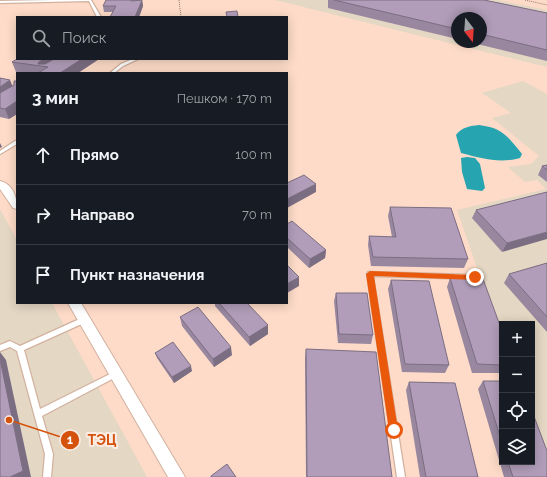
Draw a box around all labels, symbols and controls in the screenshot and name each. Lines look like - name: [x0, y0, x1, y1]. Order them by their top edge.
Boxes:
- north arrow: [451, 12, 487, 48]
- search box: [16, 16, 288, 60]
- icon: search: [30, 27, 52, 49]
- text: Поиск: [62, 29, 107, 47]
- text: 3 мин: [32, 88, 79, 108]
- text: Пешком · 170 m: [177, 91, 272, 106]
- icon: ahead: [32, 144, 54, 166]
- text: Прямо: [70, 146, 119, 164]
- text: 100 m: [235, 147, 272, 162]
- icon: right: [32, 204, 54, 226]
- text: Направо: [70, 206, 134, 224]
- text: 70 m: [242, 207, 272, 222]
- icon: arrive: [32, 264, 54, 286]
- text: Пункт назначения: [70, 266, 204, 284]
- route end: [466, 268, 484, 286]
- map controls: [499, 321, 535, 465]
- button: +: [499, 321, 535, 357]
- button: −: [499, 357, 535, 393]
- button: locate: [499, 393, 535, 429]
- route start: [385, 421, 403, 439]
- callout: ТЭЦ: [60, 427, 125, 453]
- button: layers: [499, 429, 535, 465]
- text: ТЭЦ: [87, 432, 117, 448]
- text: 1: [67, 433, 73, 447]

